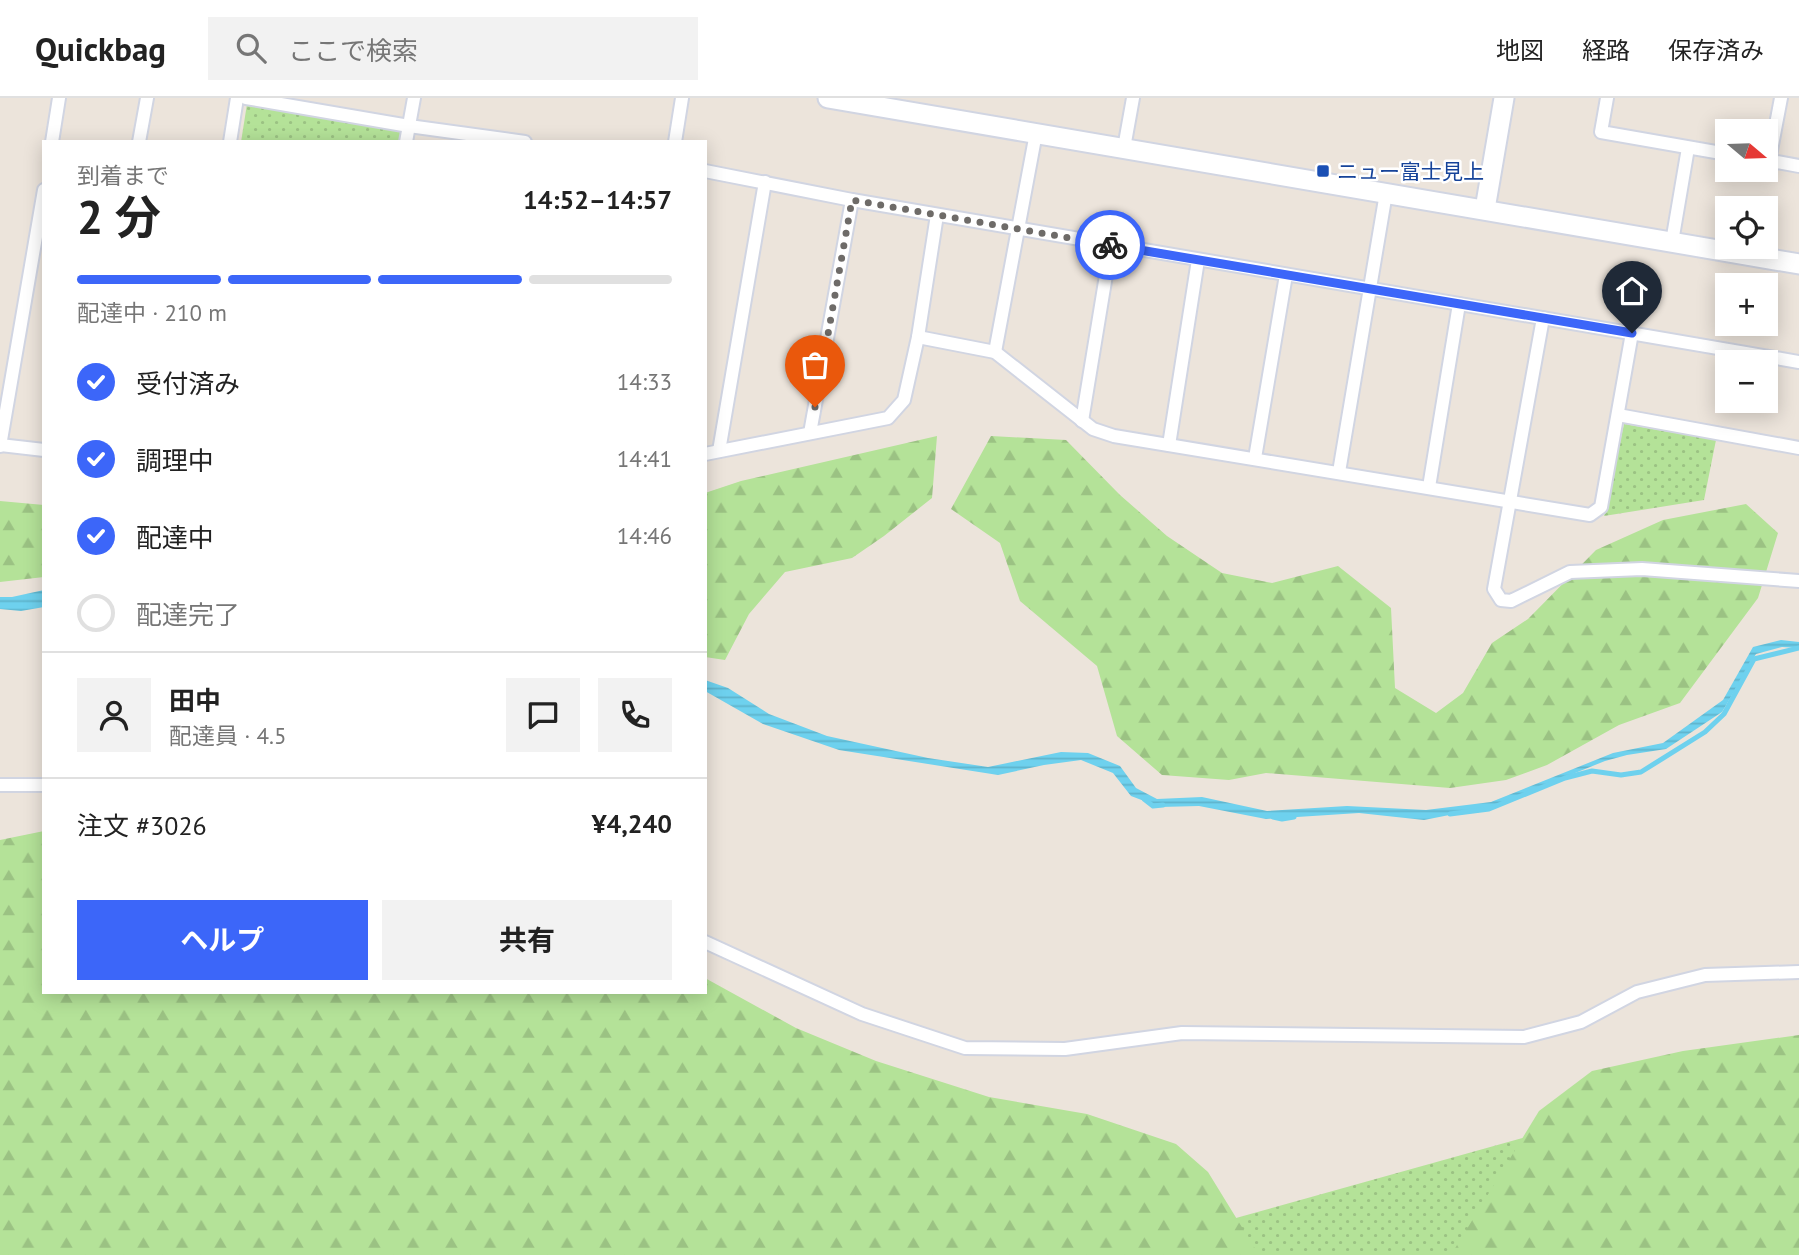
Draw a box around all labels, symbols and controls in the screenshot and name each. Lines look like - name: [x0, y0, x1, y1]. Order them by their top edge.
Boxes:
- search box: [208, 17, 698, 80]
- text: Quickbag: [35, 27, 166, 70]
- icon: search: [232, 29, 270, 67]
- text: ここで検索: [288, 34, 418, 67]
- text: 地図: [1496, 35, 1544, 66]
- text: 経路: [1582, 35, 1630, 66]
- text: 保存済み: [1668, 35, 1764, 66]
- north arrow: [1715, 119, 1778, 182]
- map controls: [1715, 119, 1778, 413]
- place label: ニュー富士見上: [1337, 158, 1484, 185]
- text: 到着まで: [77, 161, 169, 190]
- marker: ニュー富士見上: [1315, 163, 1331, 179]
- text: 14:52–14:57: [523, 183, 672, 216]
- text: 2 分: [77, 187, 161, 247]
- button: locate: [1715, 196, 1778, 259]
- courier: [1075, 210, 1145, 280]
- icon: bike: [1091, 226, 1129, 264]
- pin: [1602, 261, 1662, 333]
- icon: home: [1613, 272, 1651, 310]
- button: +: [1715, 273, 1778, 336]
- text: 配達中 · 210 m: [77, 298, 227, 327]
- pin: [785, 335, 845, 407]
- icon: bag: [796, 346, 834, 384]
- button: −: [1715, 350, 1778, 413]
- icon: check: [77, 363, 115, 401]
- text: 受付済み: [136, 367, 240, 400]
- text: 14:33: [617, 367, 672, 396]
- icon: check: [77, 440, 115, 478]
- text: 調理中: [136, 444, 214, 477]
- text: 14:41: [617, 444, 672, 473]
- icon: check: [77, 517, 115, 555]
- text: 配達中: [136, 521, 214, 554]
- text: 14:46: [617, 521, 672, 550]
- text: 配達完了: [136, 598, 240, 631]
- button: person: [77, 678, 151, 752]
- button: chat: [506, 678, 580, 752]
- button: phone: [598, 678, 672, 752]
- text: 田中: [169, 684, 221, 717]
- text: 配達員 · 4.5: [169, 721, 286, 750]
- text: ¥4,240: [592, 807, 672, 840]
- text: 注文 #3026: [77, 809, 207, 842]
- button: ヘルプ: [77, 900, 368, 980]
- button: 共有: [382, 900, 672, 980]

